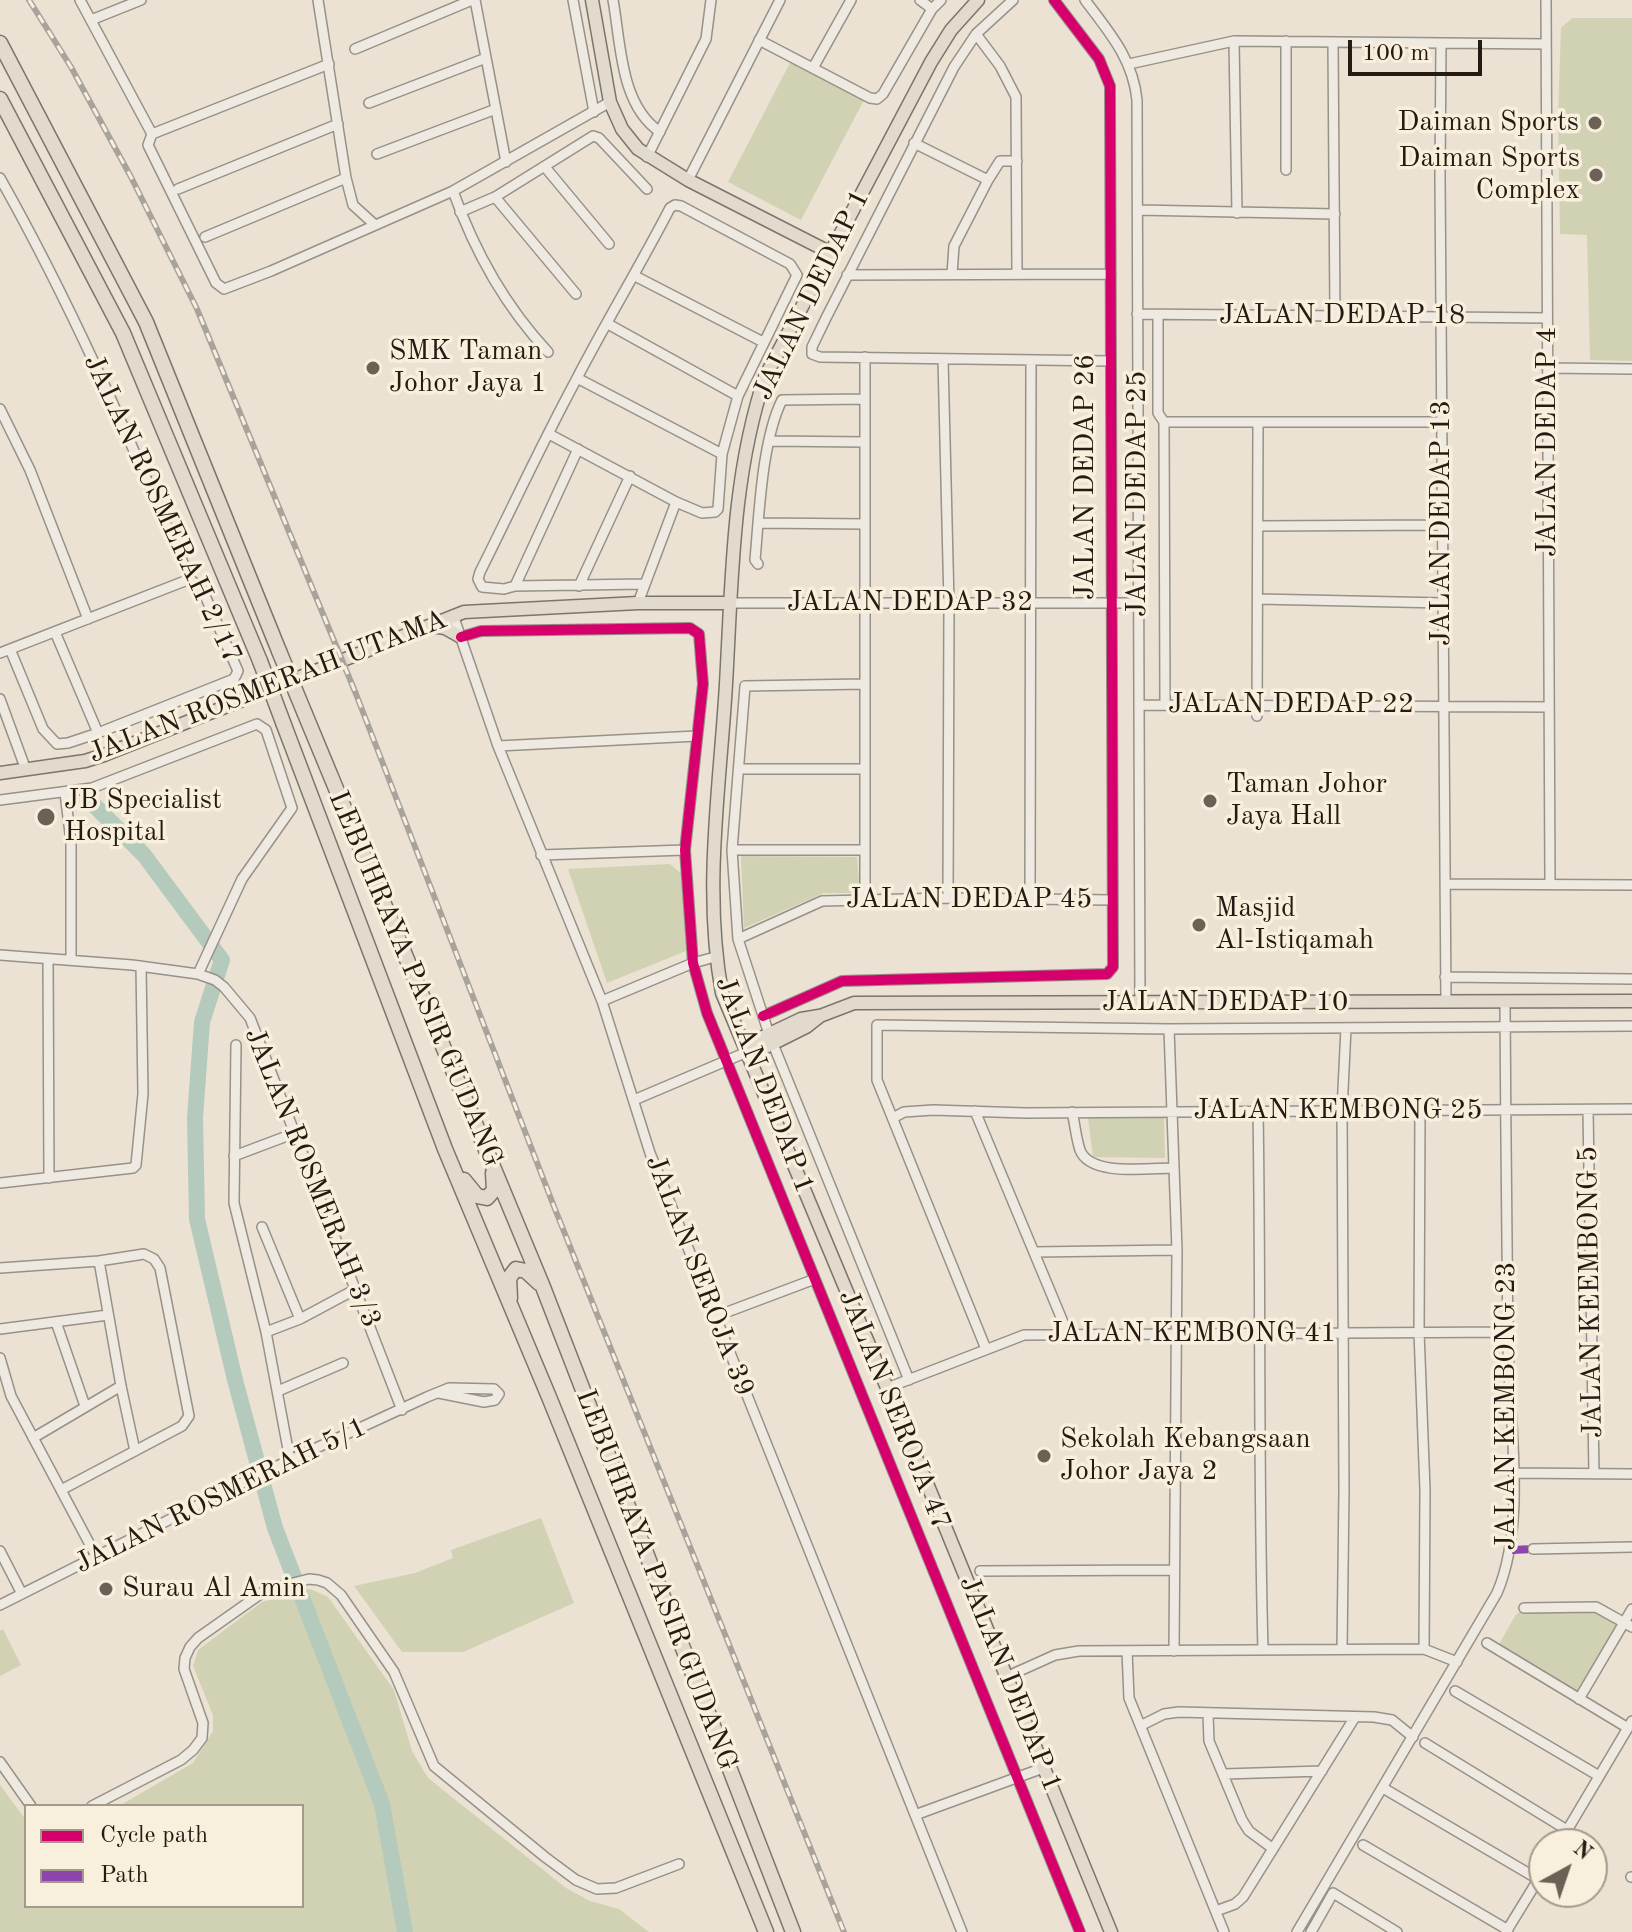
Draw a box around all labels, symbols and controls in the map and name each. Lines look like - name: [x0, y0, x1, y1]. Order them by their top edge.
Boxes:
- scale bar: [1352, 24, 1486, 74]
- text: 100 m: [1362, 42, 1430, 66]
- place label: Daiman Sports: [1398, 106, 1579, 140]
- marker: Daiman Sports: [1586, 114, 1604, 132]
- place label: Daiman Sports Complex: [1399, 142, 1580, 208]
- marker: Daiman Sports Complex: [1587, 166, 1605, 184]
- street label: JALAN DEDAP 1: [746, 184, 878, 406]
- street label: JALAN DEDAP 18: [1219, 299, 1465, 333]
- street label: JALAN DEDAP 4: [1531, 327, 1565, 557]
- place label: SMK Taman Johor Jaya 1: [389, 335, 547, 401]
- street label: JALAN ROSMERAH 2/17: [76, 349, 248, 669]
- street label: JALAN DEDAP 26: [1069, 354, 1103, 600]
- marker: SMK Taman Johor Jaya 1: [364, 359, 382, 377]
- street label: JALAN DEDAP 25: [1121, 371, 1155, 617]
- street label: JALAN DEDAP 13: [1425, 400, 1459, 646]
- street label: JALAN DEDAP 32: [787, 586, 1033, 620]
- street label: JALAN ROSMERAH UTAMA: [84, 603, 452, 771]
- street label: JALAN DEDAP 22: [1168, 688, 1414, 722]
- place label: Taman Johor Jaya Hall: [1226, 768, 1387, 834]
- place label: JB Specialist Hospital: [64, 784, 222, 850]
- street label: LEBUHRAYA PASIR GUDANG: [320, 786, 510, 1172]
- marker: Taman Johor Jaya Hall: [1201, 792, 1219, 810]
- marker: JB Specialist Hospital: [35, 806, 57, 828]
- street label: JALAN DEDAP 45: [846, 883, 1092, 917]
- place label: Masjid Al-Istiqamah: [1215, 892, 1374, 958]
- marker: Masjid Al-Istiqamah: [1190, 916, 1208, 934]
- street label: JALAN DEDAP 1: [707, 972, 821, 1198]
- street label: JALAN DEDAP 10: [1102, 986, 1348, 1020]
- street label: JALAN ROSMERAH 3/3: [236, 1023, 388, 1333]
- street label: JALAN KEMBONG 25: [1193, 1094, 1483, 1128]
- street label: JALAN KEEMBONG 5: [1572, 1146, 1610, 1438]
- street label: JALAN SEROJA 39: [638, 1151, 760, 1401]
- street label: JALAN KEMBONG 23: [1490, 1261, 1524, 1551]
- street label: JALAN SEROJA 47: [831, 1285, 957, 1535]
- street label: JALAN KEMBONG 41: [1047, 1317, 1337, 1351]
- street label: LEBUHRAYA PASIR GUDANG: [568, 1385, 744, 1775]
- street label: JALAN ROSMERAH 5/1: [70, 1411, 372, 1581]
- place label: Sekolah Kebangsaan Johor Jaya 2: [1060, 1423, 1311, 1489]
- marker: Sekolah Kebangsaan Johor Jaya 2: [1035, 1447, 1053, 1465]
- street label: JALAN DEDAP 1: [951, 1571, 1069, 1797]
- place label: Surau Al Amin: [122, 1572, 306, 1606]
- marker: Surau Al Amin: [97, 1580, 115, 1598]
- legend: [24, 1804, 304, 1908]
- text: Cycle path: [100, 1824, 208, 1848]
- north arrow: [1528, 1828, 1608, 1908]
- text: N: [1569, 1837, 1596, 1865]
- text: Path: [100, 1864, 149, 1888]

